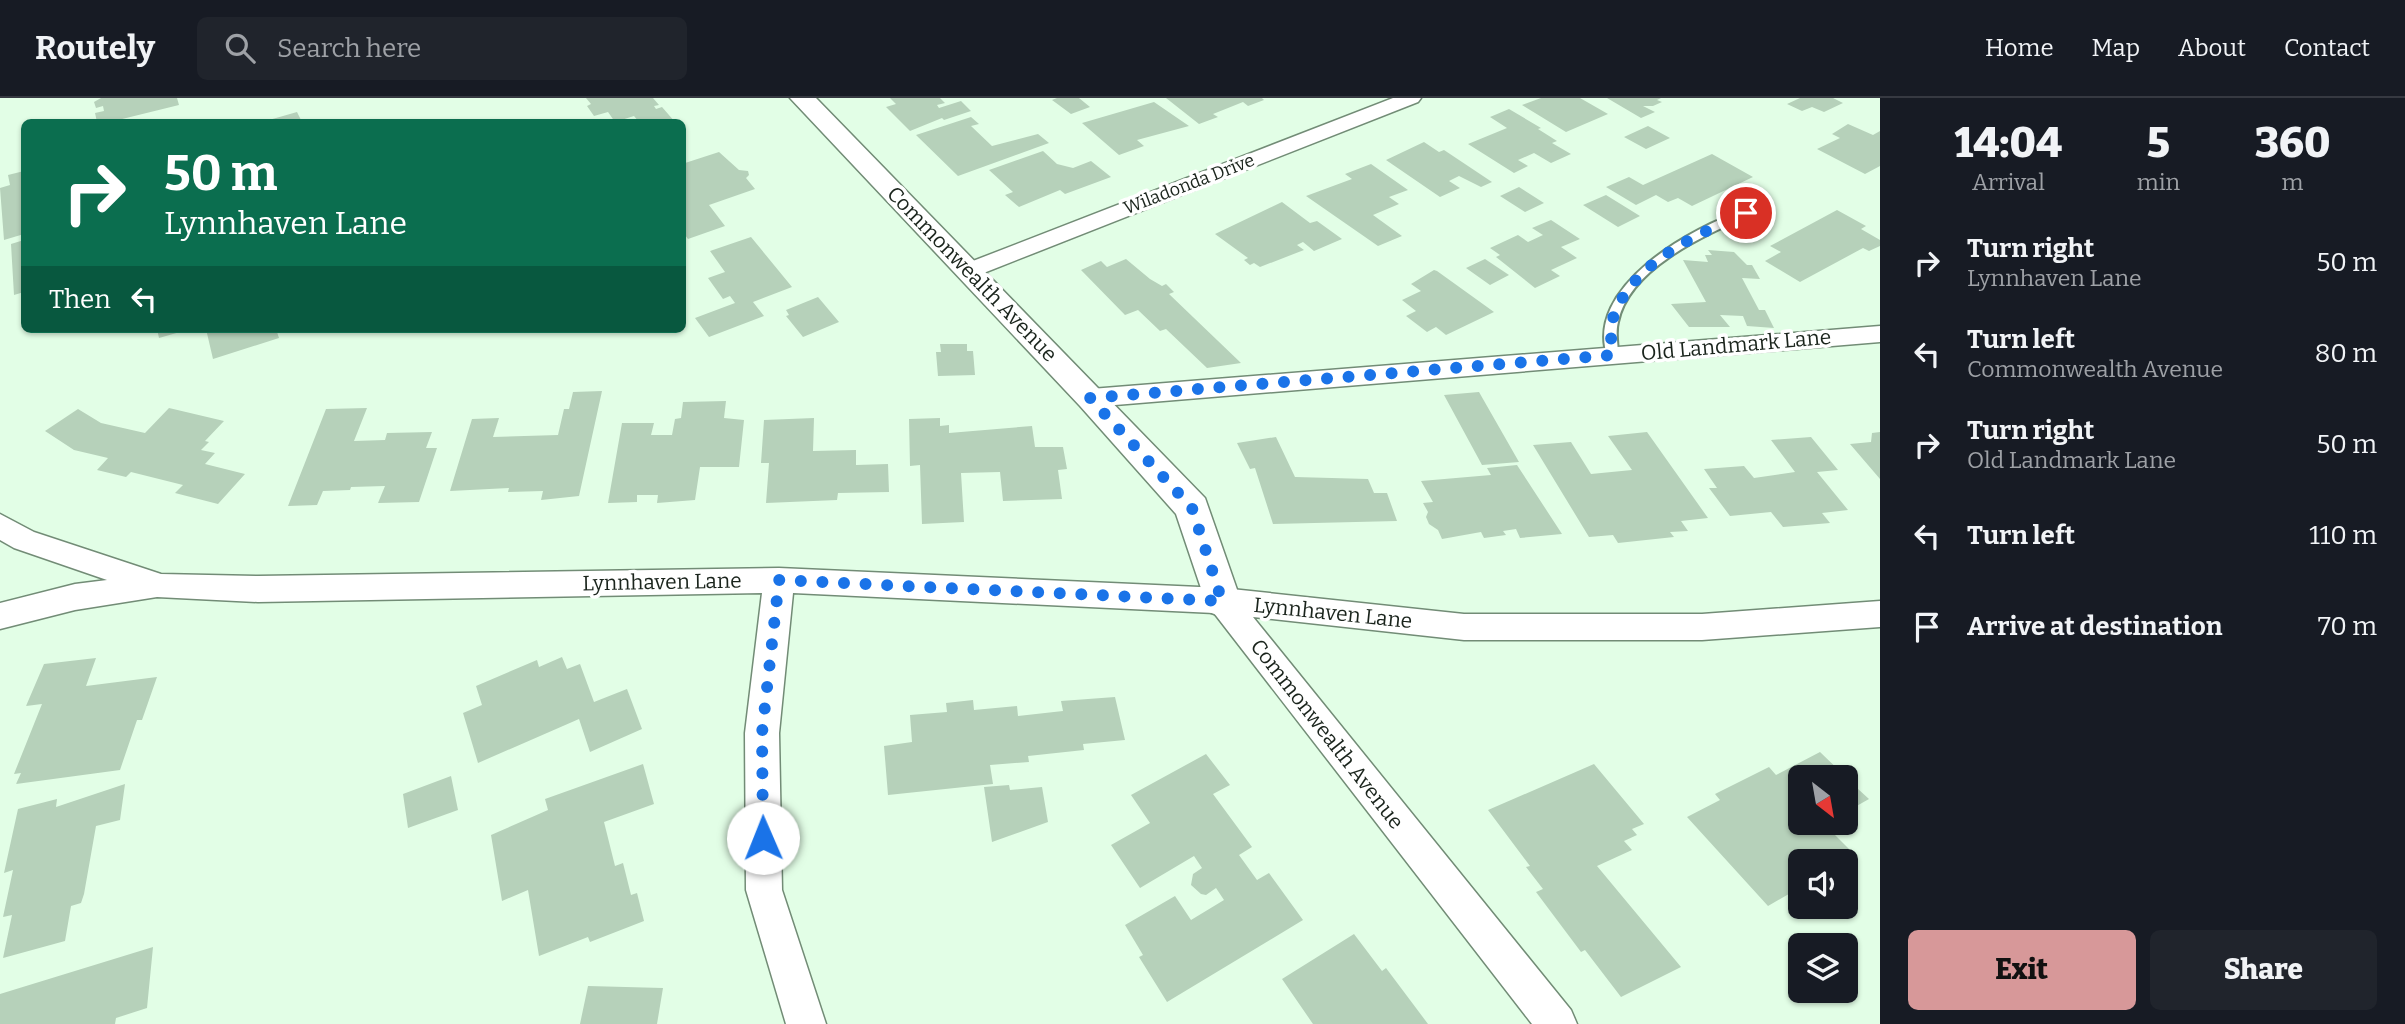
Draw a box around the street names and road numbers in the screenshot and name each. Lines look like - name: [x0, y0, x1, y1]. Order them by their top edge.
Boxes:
- street label: Wiladonda Drive: [1120, 149, 1258, 219]
- street label: Commonwealth Avenue: [881, 181, 1063, 367]
- street label: Old Landmark Lane: [1640, 324, 1832, 366]
- street label: Lynnhaven Lane: [582, 568, 742, 596]
- street label: Lynnhaven Lane: [1252, 592, 1414, 634]
- street label: Commonwealth Avenue: [1245, 634, 1409, 834]

